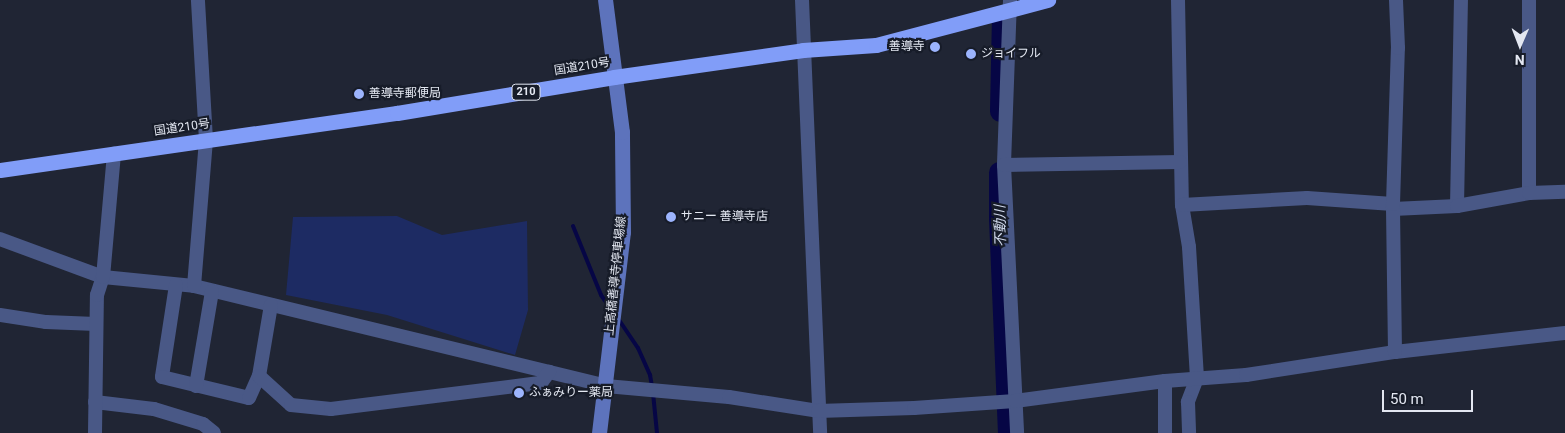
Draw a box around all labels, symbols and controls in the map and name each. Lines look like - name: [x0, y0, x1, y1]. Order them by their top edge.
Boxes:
- north arrow: [1495, 20, 1545, 70]
- place label: 善導寺: [889, 40, 925, 54]
- marker: 善導寺: [929, 41, 941, 53]
- place label: ジョイフル: [981, 47, 1041, 61]
- marker: ジョイフル: [965, 48, 977, 60]
- text: N: [1515, 52, 1525, 68]
- street label: 国道210号: [553, 55, 611, 79]
- road number: 210: [511, 84, 541, 100]
- place label: 善導寺郵便局: [369, 87, 441, 101]
- marker: 善導寺郵便局: [353, 88, 365, 100]
- street label: 国道210号: [153, 117, 211, 139]
- water label: 不動川: [991, 205, 1009, 247]
- place label: サニー 善導寺店: [681, 210, 768, 224]
- marker: サニー 善導寺店: [665, 211, 677, 223]
- street label: 上高橋善導寺停車場線: [603, 216, 629, 336]
- scale bar: [1385, 380, 1476, 412]
- place label: ふぁみりー薬局: [529, 386, 613, 400]
- marker: ふぁみりー薬局: [513, 387, 525, 399]
- text: 50 m: [1390, 390, 1424, 408]

